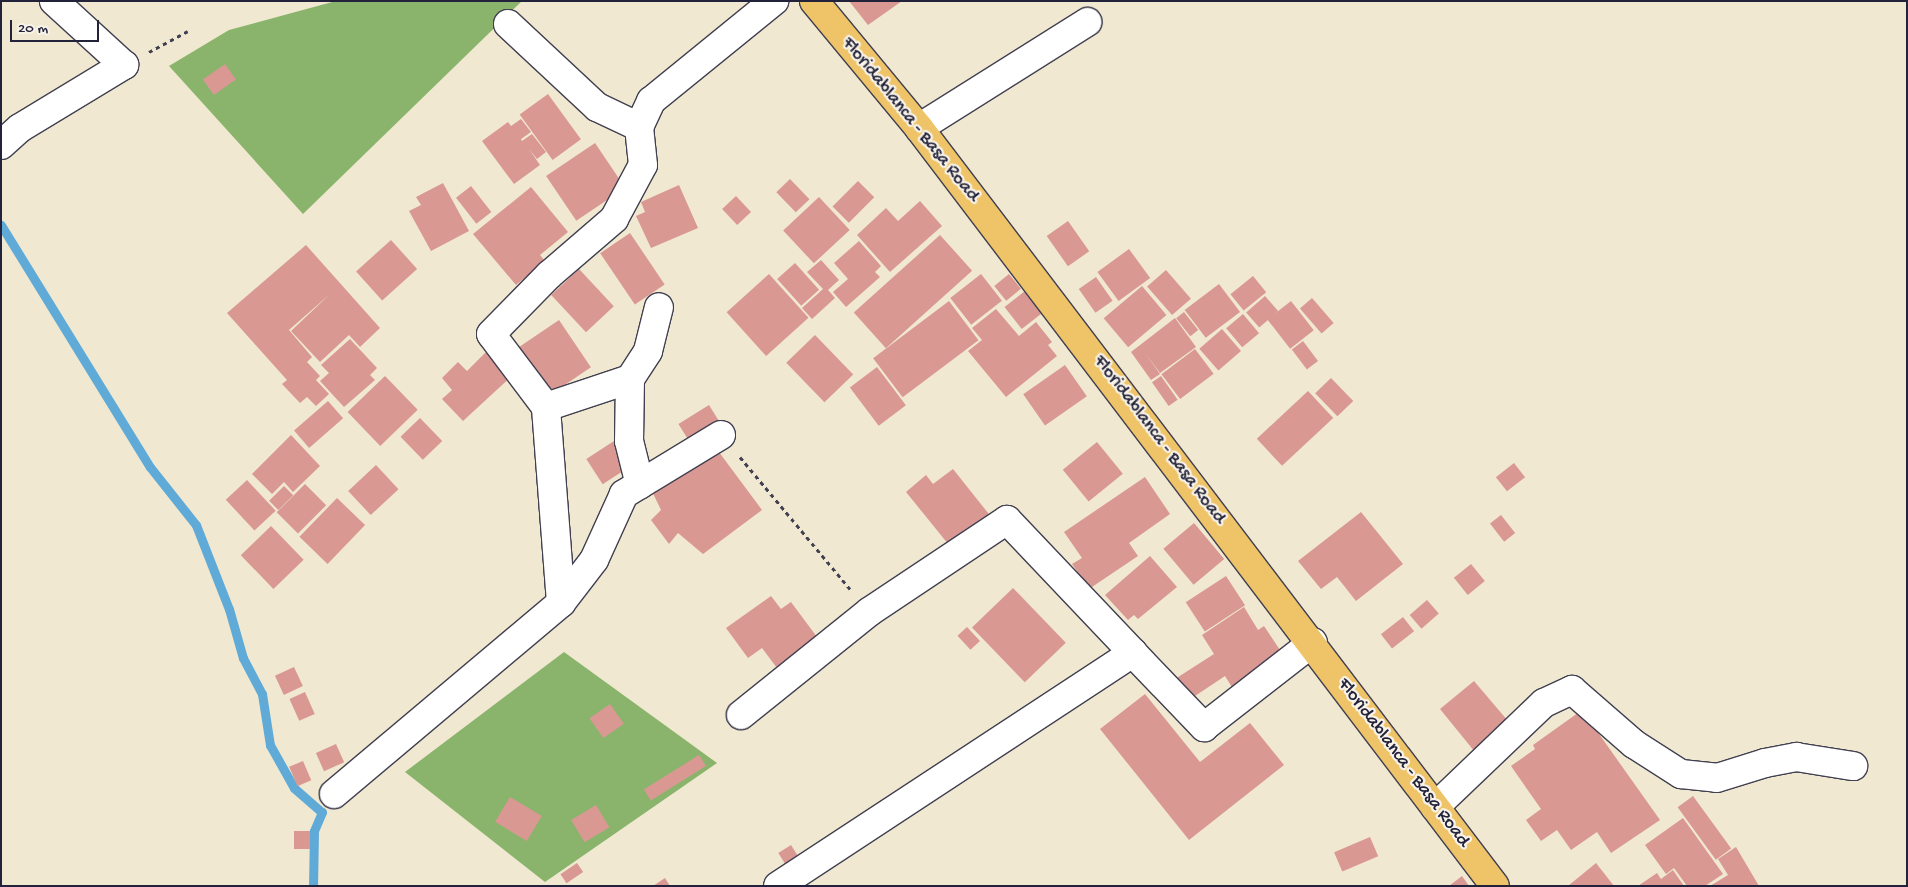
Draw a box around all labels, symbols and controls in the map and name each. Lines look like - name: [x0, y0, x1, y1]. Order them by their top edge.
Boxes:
- scale bar: [12, 10, 101, 42]
- text: 20 m: [18, 20, 48, 38]
- street label: Floridablanca - Basa Road: [836, 33, 984, 207]
- street label: Floridablanca - Basa Road: [1088, 351, 1230, 529]
- street label: Floridablanca - Basa Road: [1332, 674, 1474, 852]

